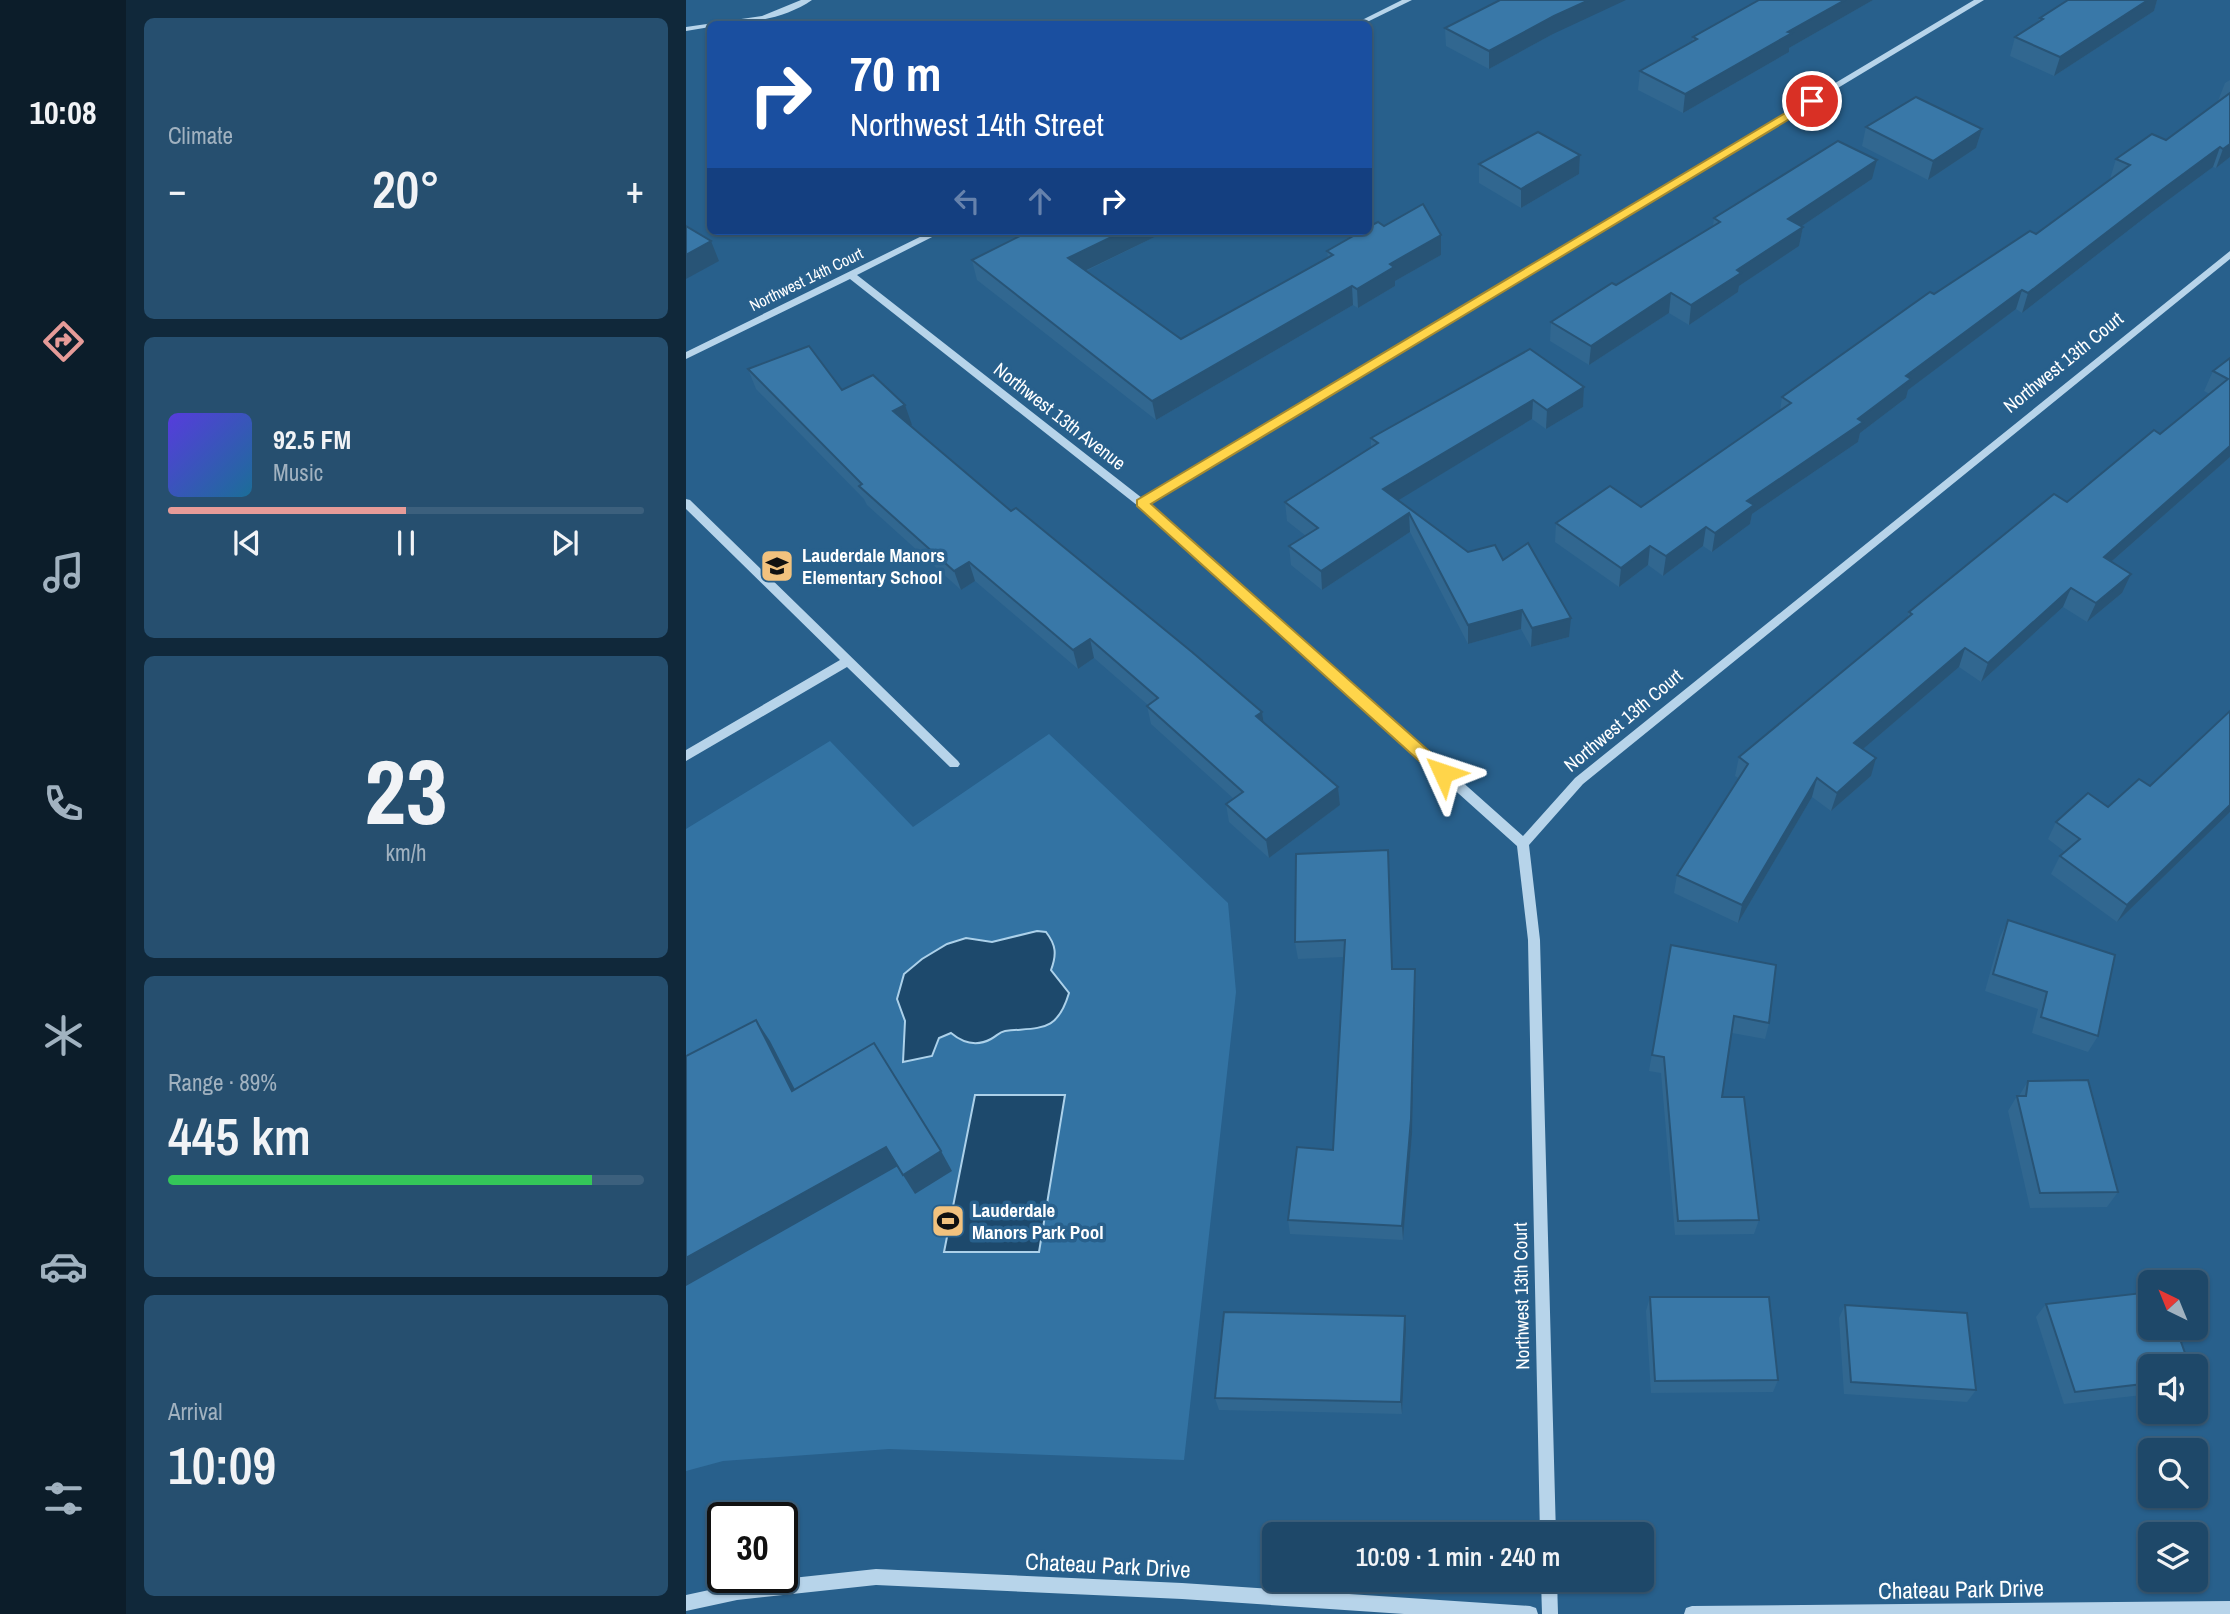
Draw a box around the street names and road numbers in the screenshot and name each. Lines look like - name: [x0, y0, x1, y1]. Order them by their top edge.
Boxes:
- street label: Northwest 14th Court: [745, 242, 867, 316]
- street label: Northwest 13th Court: [1998, 305, 2129, 418]
- street label: Northwest 13th Avenue: [989, 356, 1131, 476]
- street label: Northwest 13th Court: [1558, 662, 1688, 777]
- street label: Northwest 13th Court: [1507, 1222, 1535, 1370]
- street label: Chateau Park Drive: [1024, 1545, 1192, 1585]
- street label: Chateau Park Drive: [1878, 1572, 2044, 1606]

